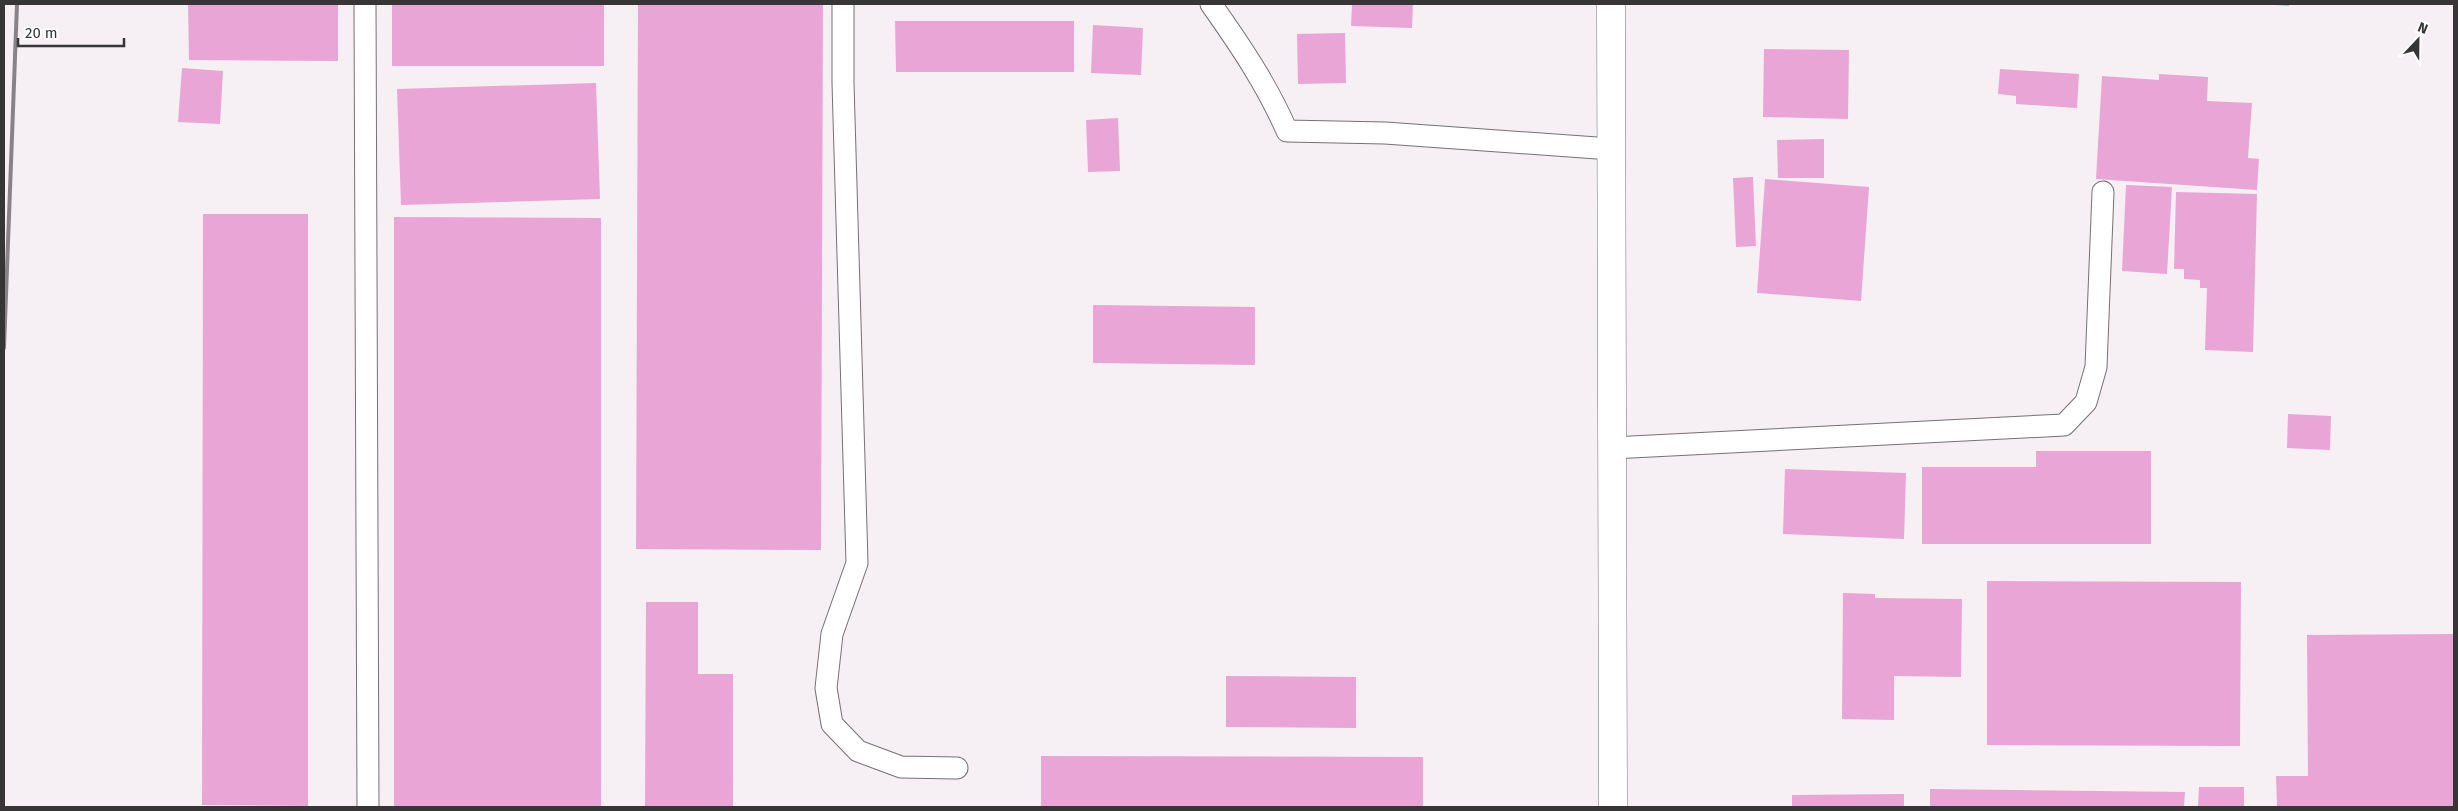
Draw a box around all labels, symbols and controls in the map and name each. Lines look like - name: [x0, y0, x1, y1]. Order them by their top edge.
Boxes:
- scale bar: [18, 15, 124, 47]
- north arrow: [2393, 15, 2443, 65]
- text: N: [2415, 19, 2430, 38]
- text: 20 m: [25, 24, 58, 42]

